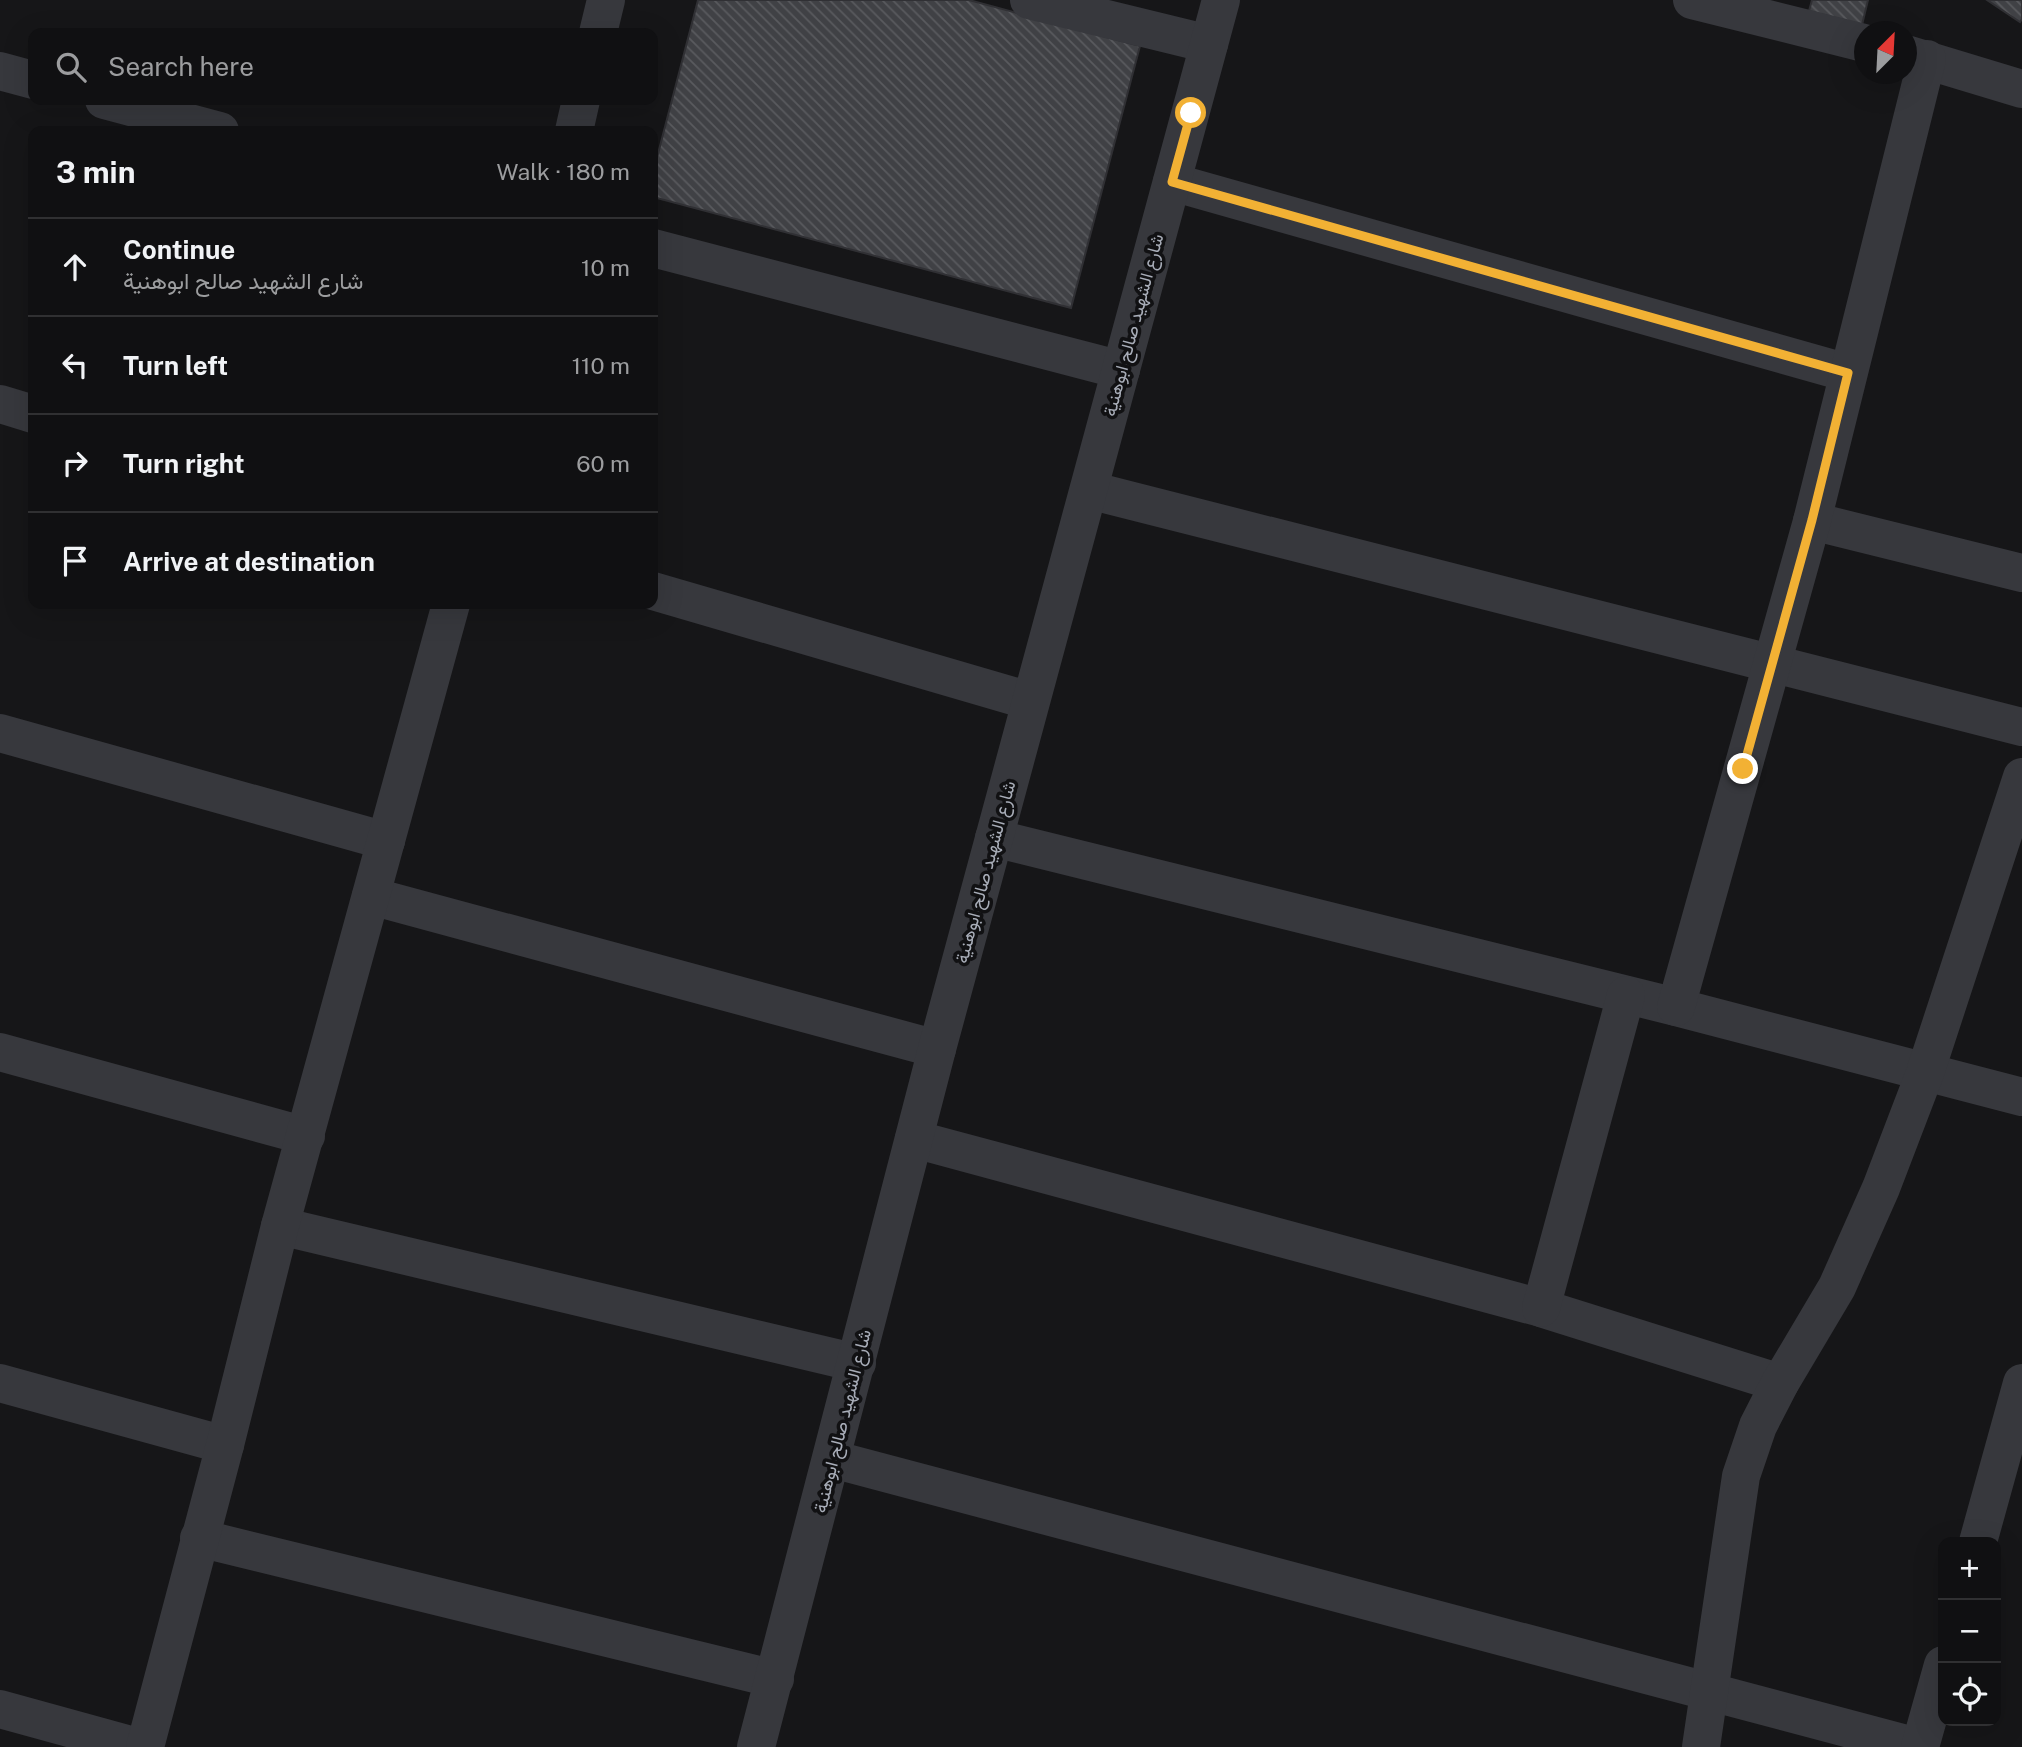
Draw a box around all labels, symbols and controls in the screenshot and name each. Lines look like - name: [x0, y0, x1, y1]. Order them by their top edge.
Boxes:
- north arrow: [1854, 21, 1917, 84]
- search box: [28, 28, 658, 105]
- icon: search: [52, 48, 90, 86]
- text: Search here: [108, 51, 254, 82]
- route start: [1175, 97, 1206, 128]
- text: 3 min: [56, 154, 135, 190]
- text: Walk · 180 m: [497, 158, 630, 185]
- street label: شارع الشهيد صالح ابوهنية: [1099, 231, 1169, 419]
- text: Continue: [123, 234, 235, 265]
- icon: ahead: [56, 248, 94, 286]
- text: 10 m: [581, 254, 630, 281]
- text: شارع الشهيد صالح ابوهنية: [123, 267, 364, 294]
- icon: left: [56, 346, 94, 384]
- text: Turn left: [123, 350, 228, 381]
- text: 110 m: [572, 352, 630, 379]
- icon: right: [56, 444, 94, 482]
- text: Turn right: [123, 448, 245, 479]
- text: 60 m: [576, 450, 630, 477]
- icon: arrive: [56, 542, 94, 580]
- text: Arrive at destination: [123, 546, 375, 577]
- route end: [1727, 753, 1758, 784]
- street label: شارع الشهيد صالح ابوهنية: [951, 778, 1021, 966]
- street label: شارع الشهيد صالح ابوهنية: [809, 1327, 877, 1515]
- map controls: [1938, 1537, 2001, 1726]
- button: +: [1938, 1537, 2001, 1600]
- button: −: [1938, 1600, 2001, 1663]
- button: locate: [1938, 1663, 2001, 1726]

